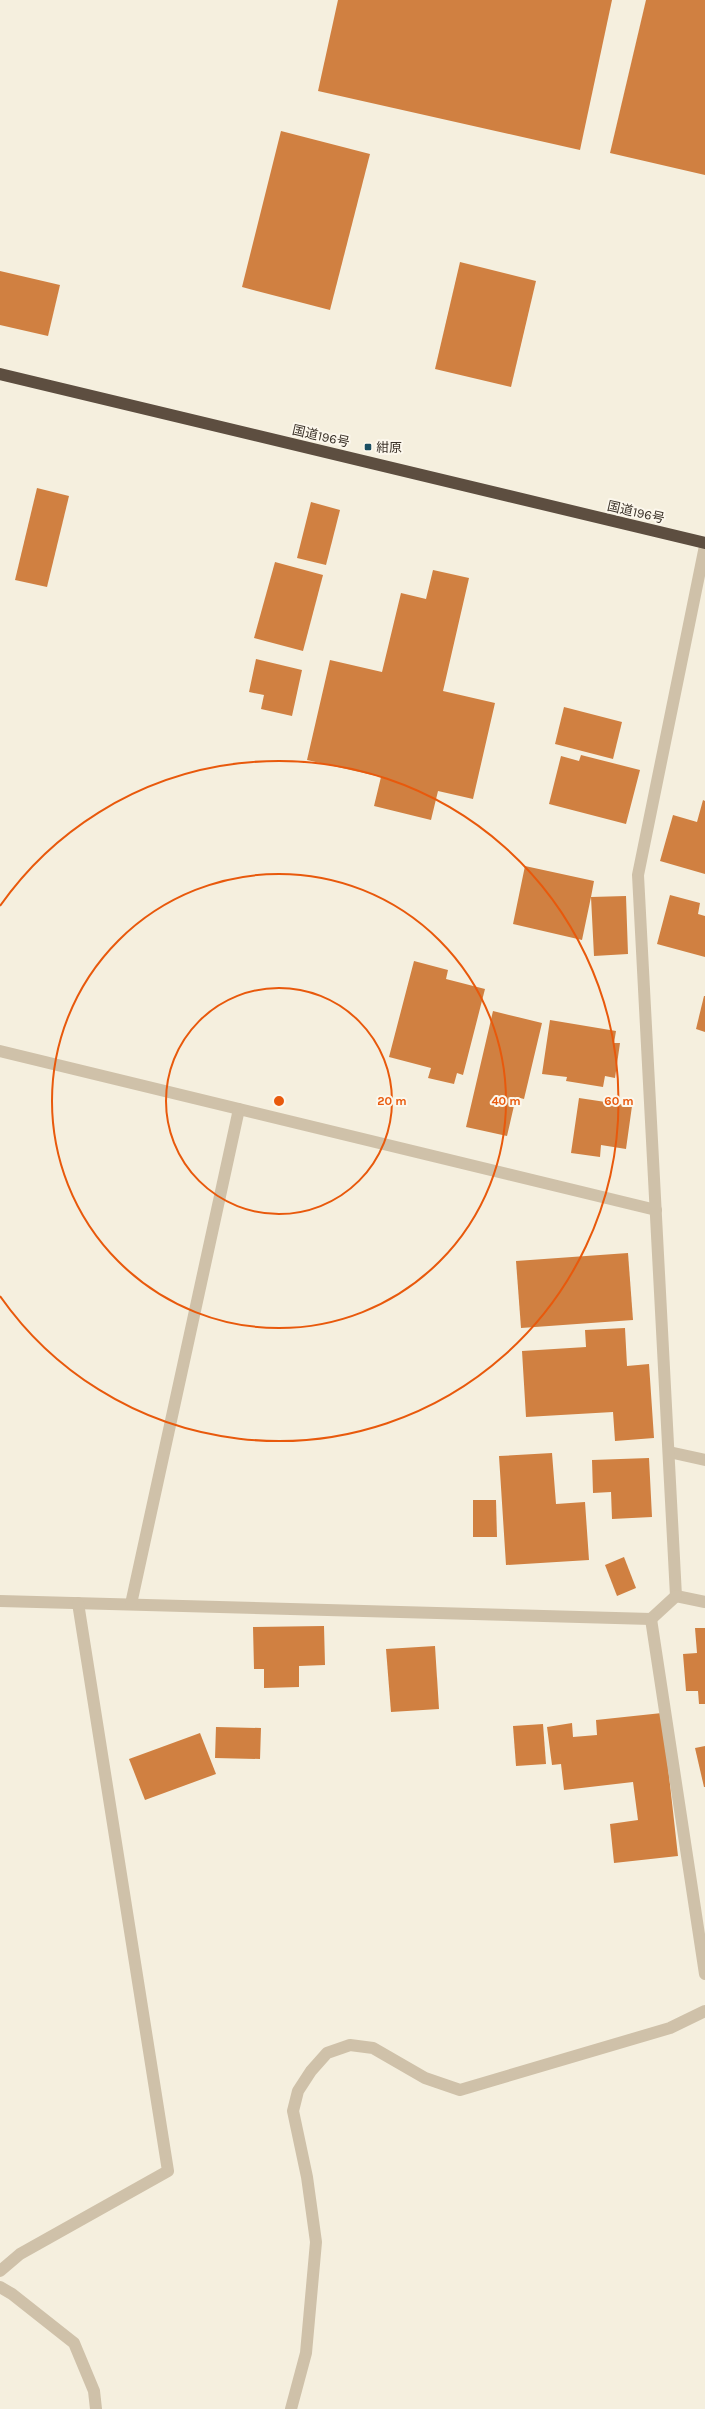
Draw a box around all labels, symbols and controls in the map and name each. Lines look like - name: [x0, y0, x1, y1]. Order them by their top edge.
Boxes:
- street label: 国道196号: [291, 422, 351, 450]
- place label: 紺原: [376, 440, 402, 455]
- marker: 紺原: [363, 442, 373, 452]
- street label: 国道196号: [606, 498, 666, 526]
- centre of rings: [272, 1094, 286, 1108]
- text: 20 m: [377, 1094, 407, 1108]
- text: 40 m: [491, 1094, 521, 1108]
- text: 60 m: [604, 1094, 634, 1108]

